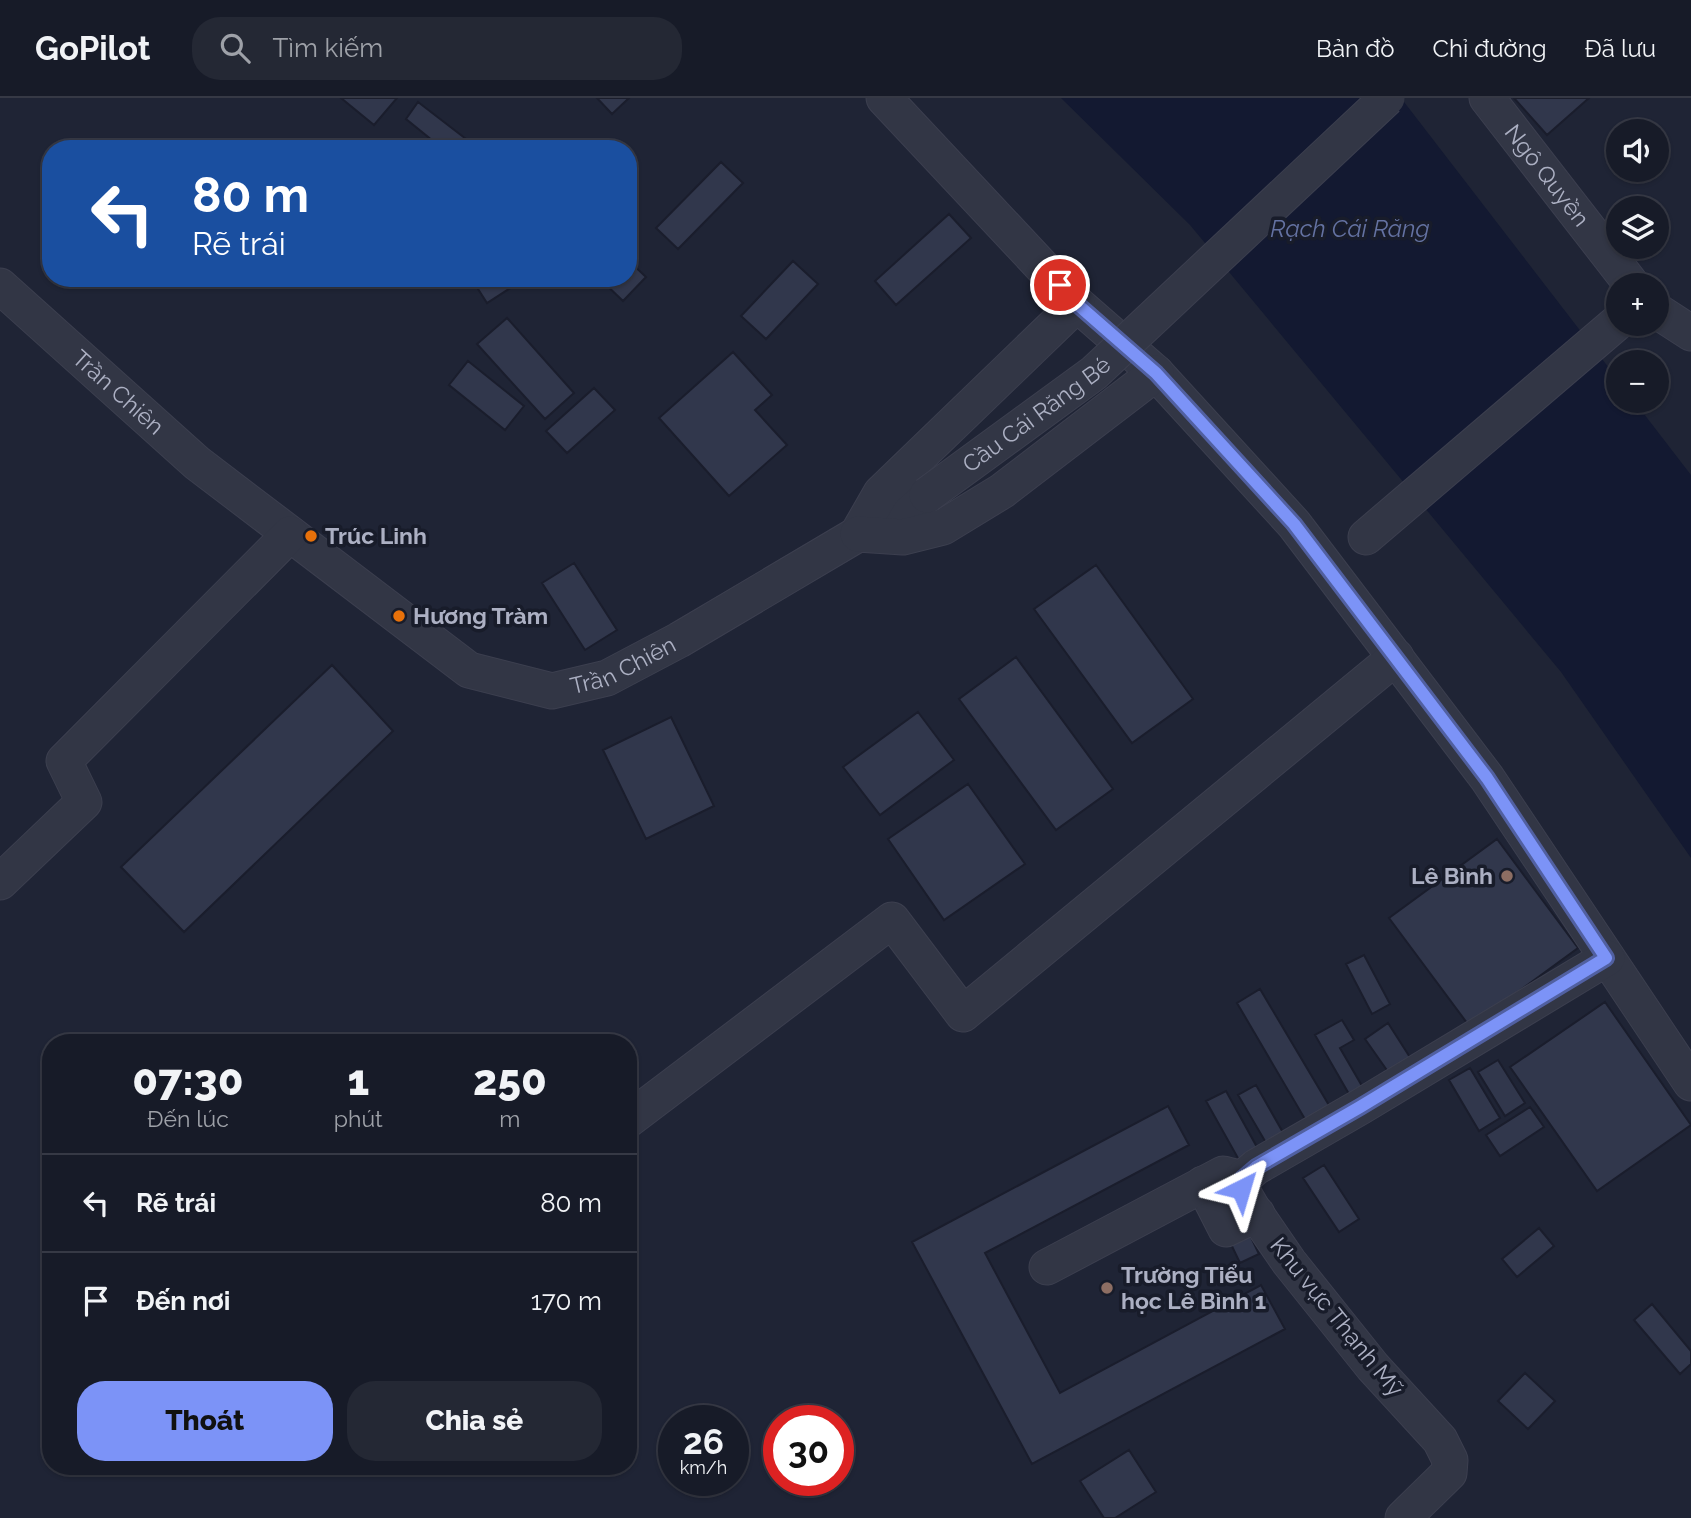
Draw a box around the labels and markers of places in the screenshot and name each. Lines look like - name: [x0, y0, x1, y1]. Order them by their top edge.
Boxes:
- pin: [1030, 255, 1090, 315]
- place label: Trúc Linh: [325, 522, 427, 549]
- marker: Trúc Linh: [303, 528, 319, 544]
- place label: Hương Tràm: [413, 602, 548, 629]
- marker: Hương Tràm: [391, 608, 407, 624]
- place label: Lê Bình: [1411, 862, 1493, 889]
- marker: Lê Bình: [1499, 868, 1515, 884]
- place label: Trường Tiểu học Lê Bình 1: [1121, 1261, 1266, 1314]
- marker: Trường Tiểu học Lê Bình 1: [1099, 1280, 1115, 1296]

